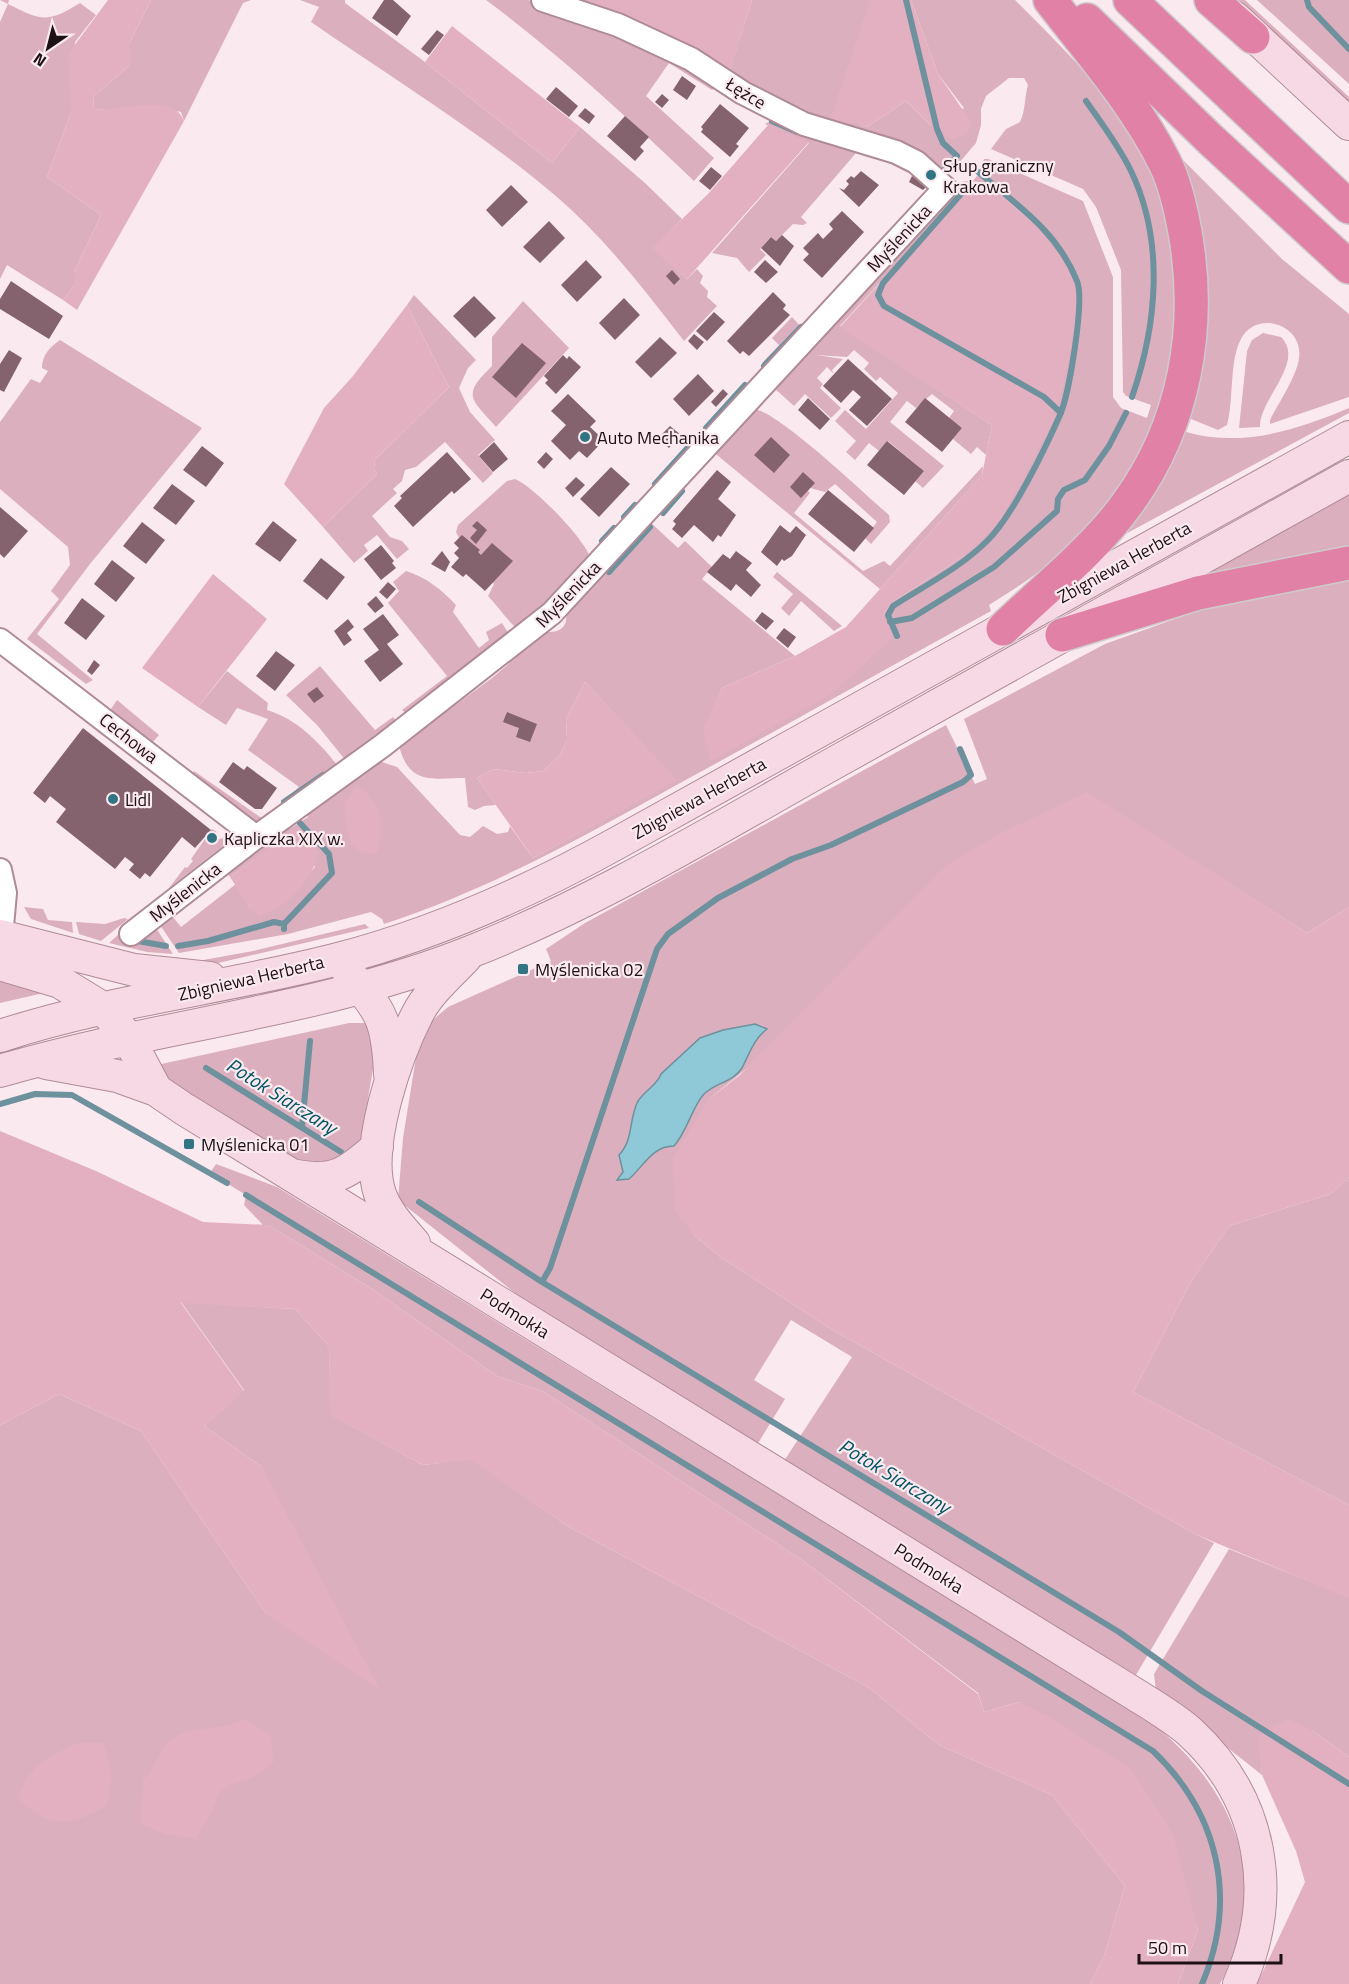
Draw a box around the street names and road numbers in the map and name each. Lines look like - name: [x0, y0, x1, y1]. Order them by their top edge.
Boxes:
- street label: Łężce: [720, 70, 771, 116]
- street label: Myślenicka: [860, 198, 938, 278]
- street label: Zbigniewa Herberta: [1052, 514, 1196, 610]
- street label: Myślenicka: [529, 554, 607, 634]
- street label: Cechowa: [94, 706, 164, 770]
- street label: Zbigniewa Herberta: [627, 750, 771, 846]
- street label: Myślenicka: [143, 855, 227, 929]
- street label: Zbigniewa Herberta: [175, 948, 327, 1008]
- street label: Podmokła: [475, 1281, 555, 1345]
- street label: Podmokła: [889, 1536, 969, 1600]

